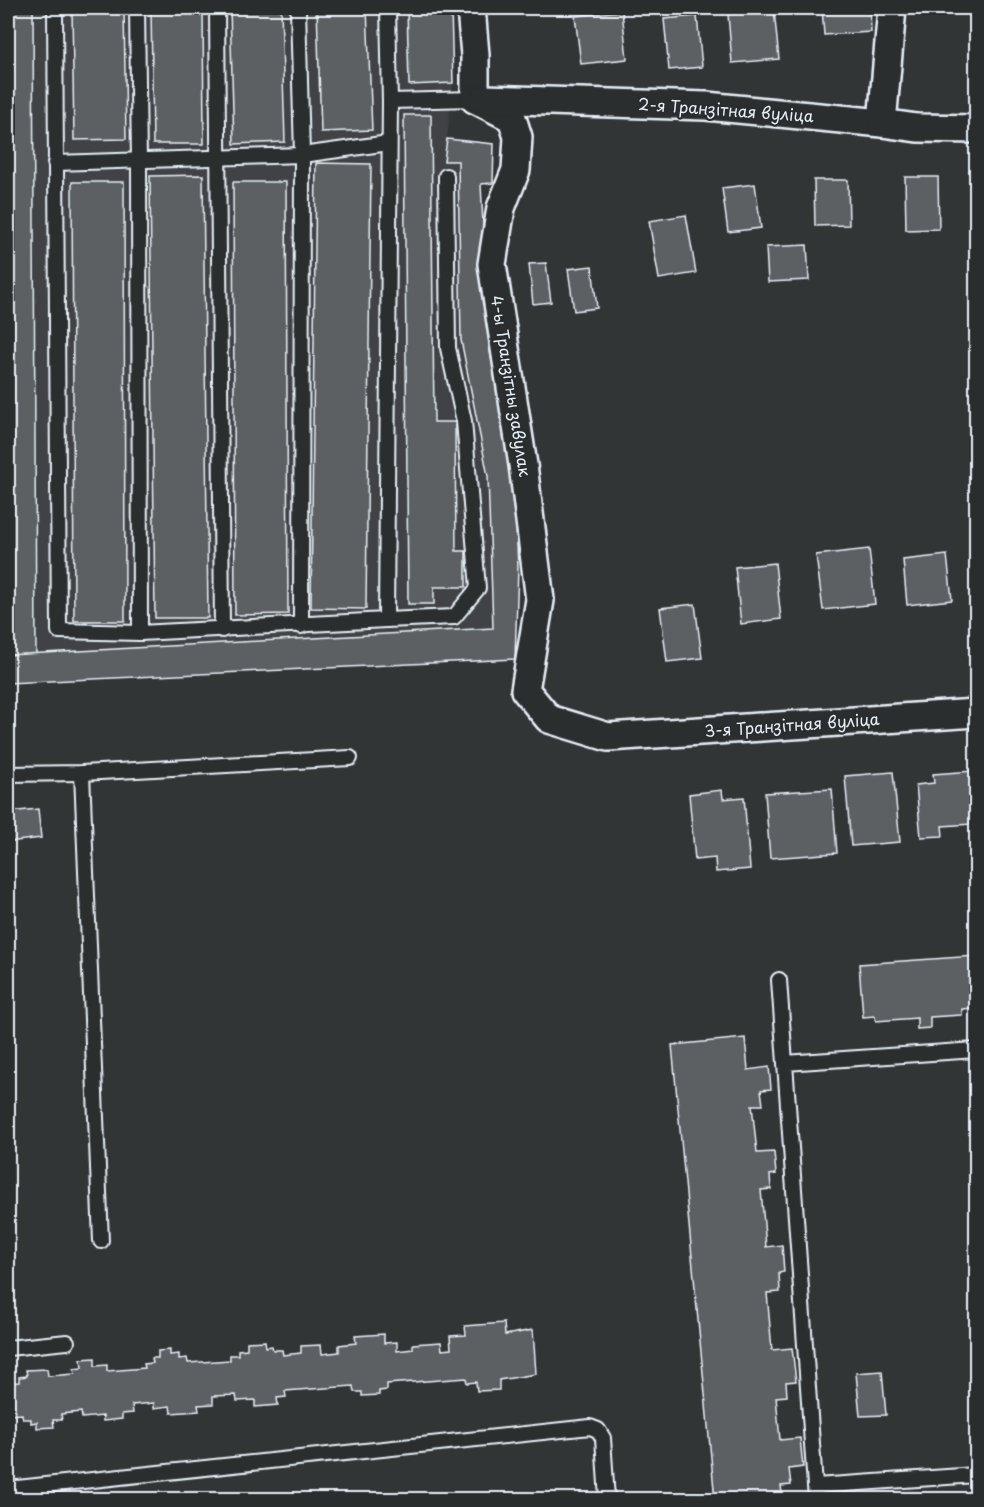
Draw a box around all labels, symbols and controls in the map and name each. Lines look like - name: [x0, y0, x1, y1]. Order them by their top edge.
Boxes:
- street label: 2-я Транзітная вуліца: [637, 91, 815, 127]
- street label: 4-ы Транзітны завулак: [486, 294, 538, 479]
- street label: 3-я Транзітная вуліца: [704, 706, 880, 742]

